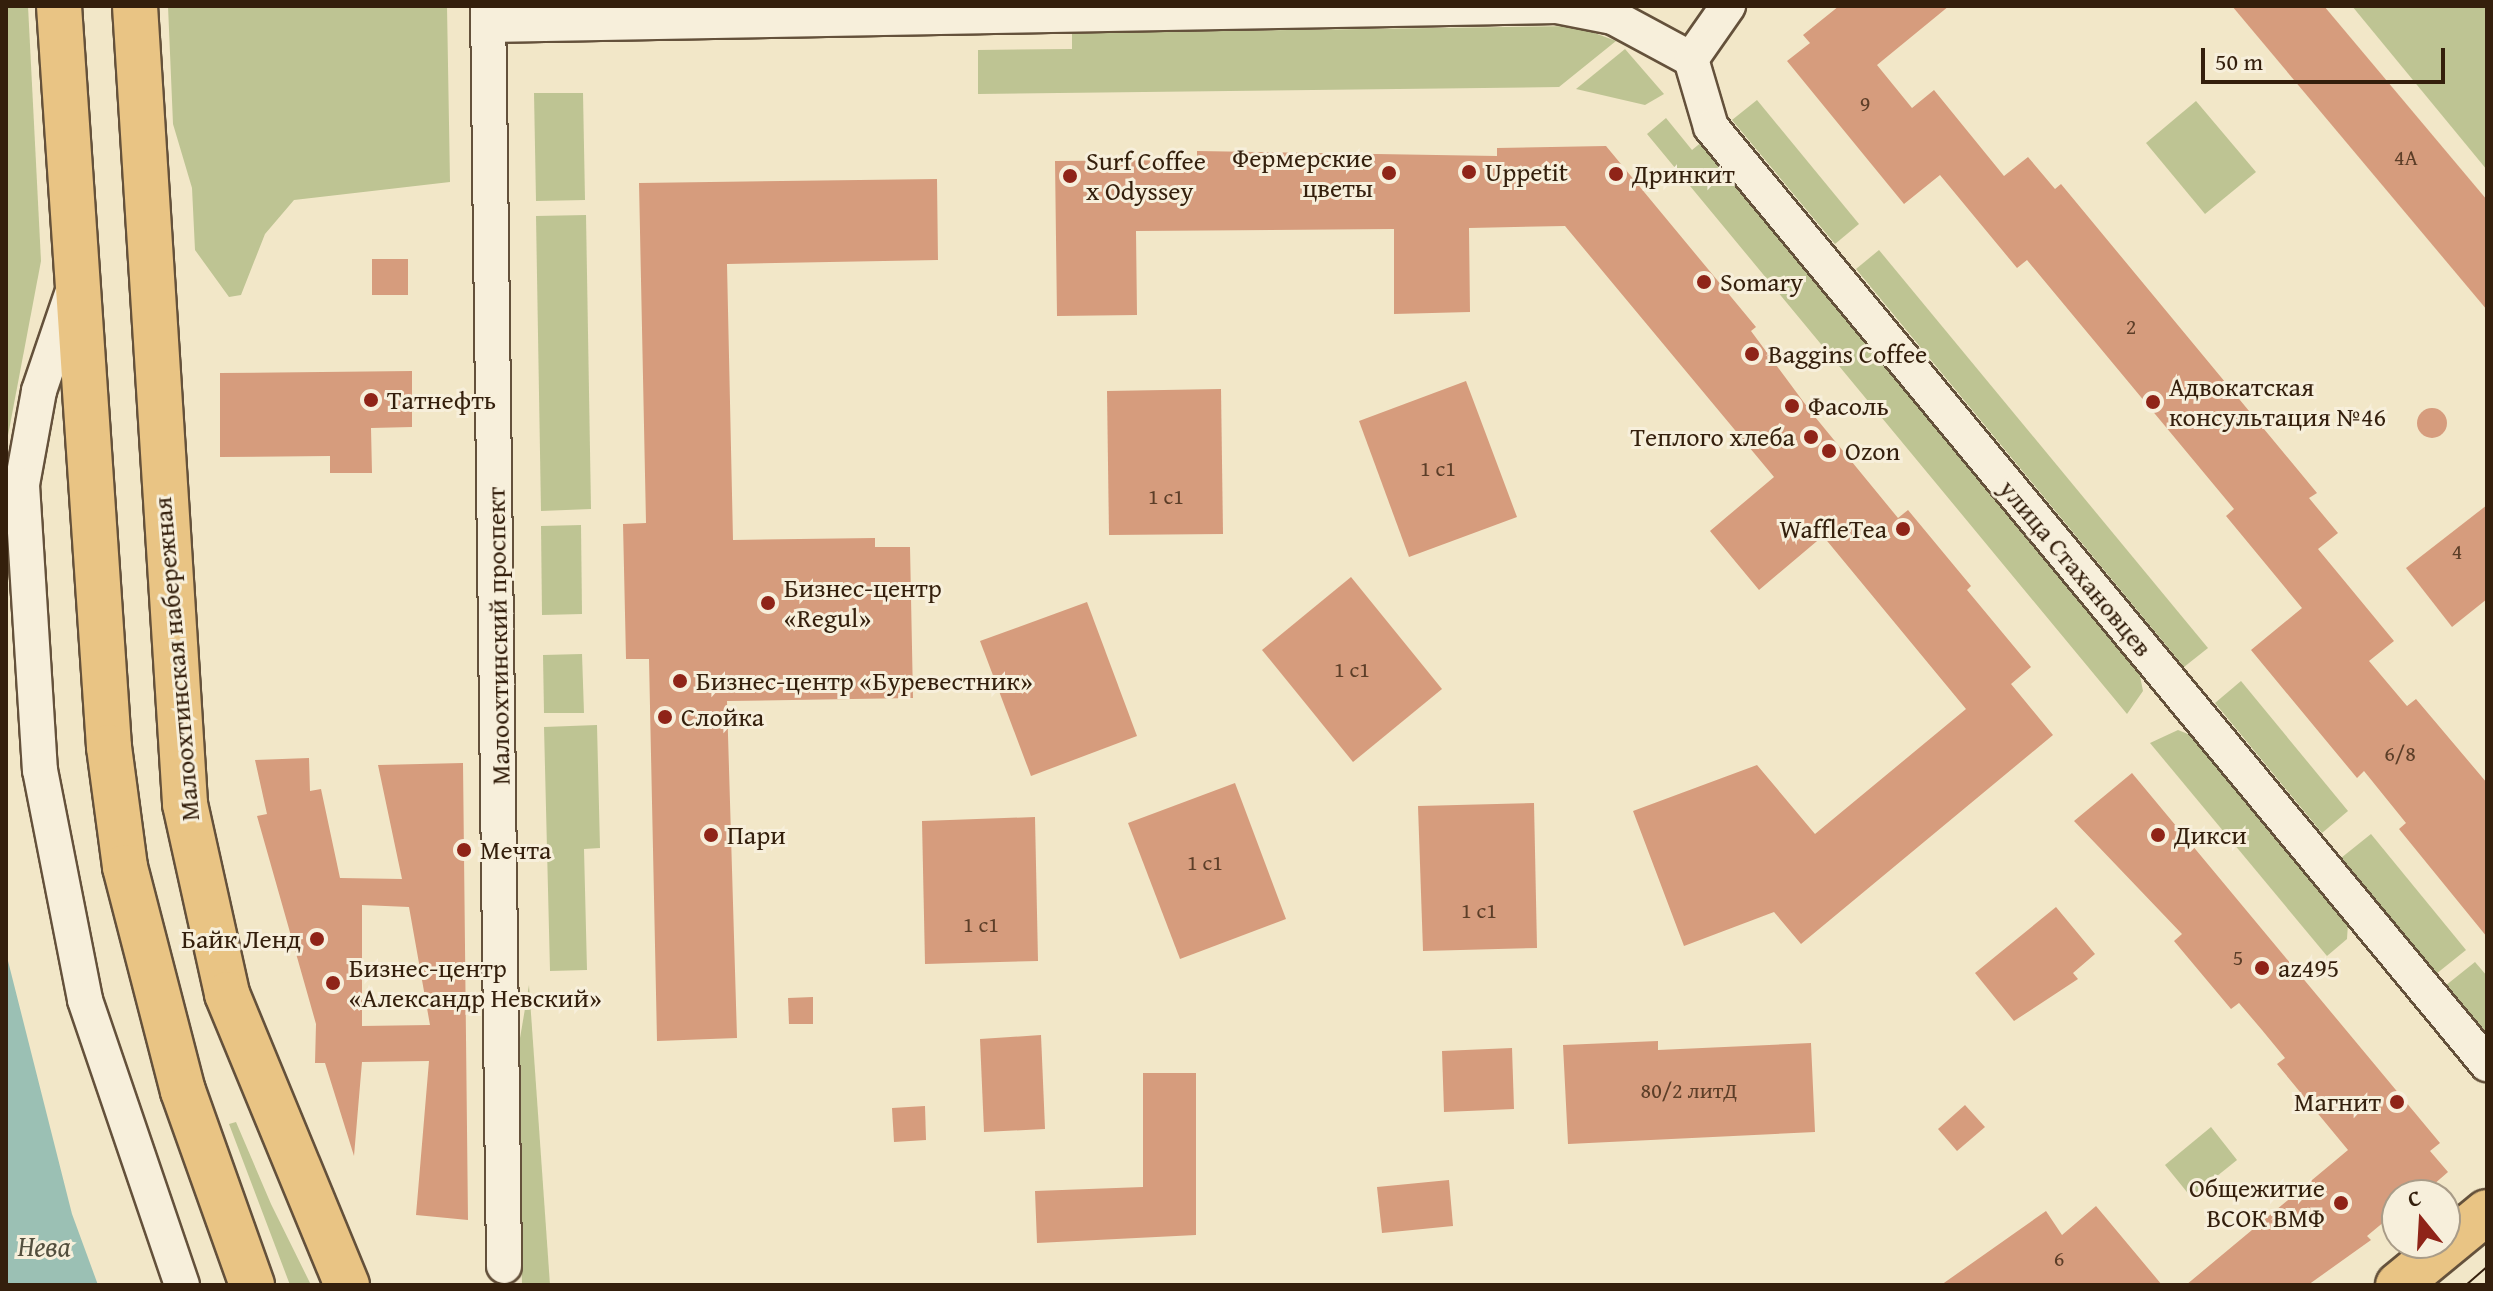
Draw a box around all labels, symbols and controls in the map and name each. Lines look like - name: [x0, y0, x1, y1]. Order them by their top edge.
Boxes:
- scale bar: [2205, 32, 2449, 82]
- text: 50 m: [2215, 44, 2263, 79]
- house number: 9: [1860, 91, 1870, 117]
- place label: Фермерские цветы: [1232, 142, 1373, 204]
- place label: Surf Coffee х Odyssey: [1086, 145, 1206, 206]
- house number: 4А: [2394, 145, 2418, 171]
- place label: Uppetit: [1485, 156, 1568, 188]
- place label: Дринкит: [1632, 158, 1735, 190]
- marker: Uppetit: [1460, 163, 1478, 181]
- marker: Фермерские цветы: [1380, 164, 1398, 182]
- marker: Дринкит: [1607, 165, 1625, 183]
- marker: Surf Coffee х Odyssey: [1061, 167, 1079, 185]
- place label: Somary: [1720, 266, 1803, 298]
- marker: Somary: [1695, 273, 1713, 291]
- house number: 2: [2126, 314, 2136, 340]
- place label: Baggins Coffee: [1768, 338, 1927, 370]
- marker: Baggins Coffee: [1743, 345, 1761, 363]
- place label: Адвокатская консультация №46: [2169, 371, 2386, 432]
- place label: Татнефть: [387, 384, 496, 416]
- place label: Фасоль: [1808, 390, 1889, 422]
- marker: Татнефть: [362, 391, 380, 409]
- marker: Адвокатская консультация №46: [2144, 393, 2162, 411]
- marker: Фасоль: [1783, 397, 1801, 415]
- place label: Теплого хлеба: [1631, 421, 1795, 453]
- marker: Теплого хлеба: [1802, 428, 1820, 446]
- place label: Ozon: [1845, 435, 1900, 467]
- marker: Ozon: [1820, 442, 1838, 460]
- house number: 1 с1: [1420, 456, 1456, 482]
- street label: улица Стахановцев: [1993, 473, 2159, 663]
- house number: 1 с1: [1148, 484, 1184, 510]
- street label: Малоохтинский проспект: [480, 487, 516, 785]
- street label: Малоохтинская набережная: [146, 496, 206, 822]
- place label: WaffleTea: [1779, 513, 1887, 545]
- marker: WaffleTea: [1894, 520, 1912, 538]
- house number: 4: [2452, 539, 2462, 565]
- place label: Бизнес-центр «Regul»: [784, 572, 942, 634]
- marker: Бизнес-центр «Regul»: [759, 594, 777, 612]
- house number: 1 с1: [1334, 657, 1370, 683]
- place label: Бизнес-центр «Буревестник»: [696, 665, 1033, 697]
- marker: Бизнес-центр «Буревестник»: [671, 672, 689, 690]
- place label: Слойка: [681, 701, 764, 733]
- marker: Слойка: [656, 708, 674, 726]
- house number: 6/8: [2384, 741, 2416, 767]
- place label: Пари: [727, 819, 786, 851]
- place label: Дикси: [2174, 819, 2247, 851]
- marker: Пари: [702, 826, 720, 844]
- marker: Дикси: [2149, 826, 2167, 844]
- place label: Мечта: [480, 834, 551, 866]
- marker: Мечта: [455, 841, 473, 859]
- house number: 1 с1: [1187, 850, 1223, 876]
- house number: 1 с1: [1461, 898, 1497, 924]
- house number: 1 с1: [963, 912, 999, 938]
- place label: Байк Ленд: [181, 923, 301, 955]
- marker: Байк Ленд: [308, 930, 326, 948]
- house number: 5: [2233, 945, 2243, 971]
- place label: Бизнес-центр «Александр Невский»: [349, 952, 602, 1014]
- place label: az495: [2278, 952, 2339, 984]
- marker: az495: [2253, 959, 2271, 977]
- marker: Бизнес-центр «Александр Невский»: [324, 974, 342, 992]
- house number: 80/2 литД: [1641, 1078, 1737, 1104]
- place label: Магнит: [2294, 1086, 2381, 1118]
- marker: Магнит: [2388, 1093, 2406, 1111]
- place label: Общежитие ВСОК ВМФ: [2189, 1172, 2325, 1234]
- north arrow: [2381, 1179, 2461, 1259]
- text: С: [2403, 1181, 2425, 1215]
- marker: Общежитие ВСОК ВМФ: [2332, 1194, 2350, 1212]
- water label: Нева: [17, 1229, 71, 1263]
- house number: 6: [2054, 1246, 2064, 1272]

